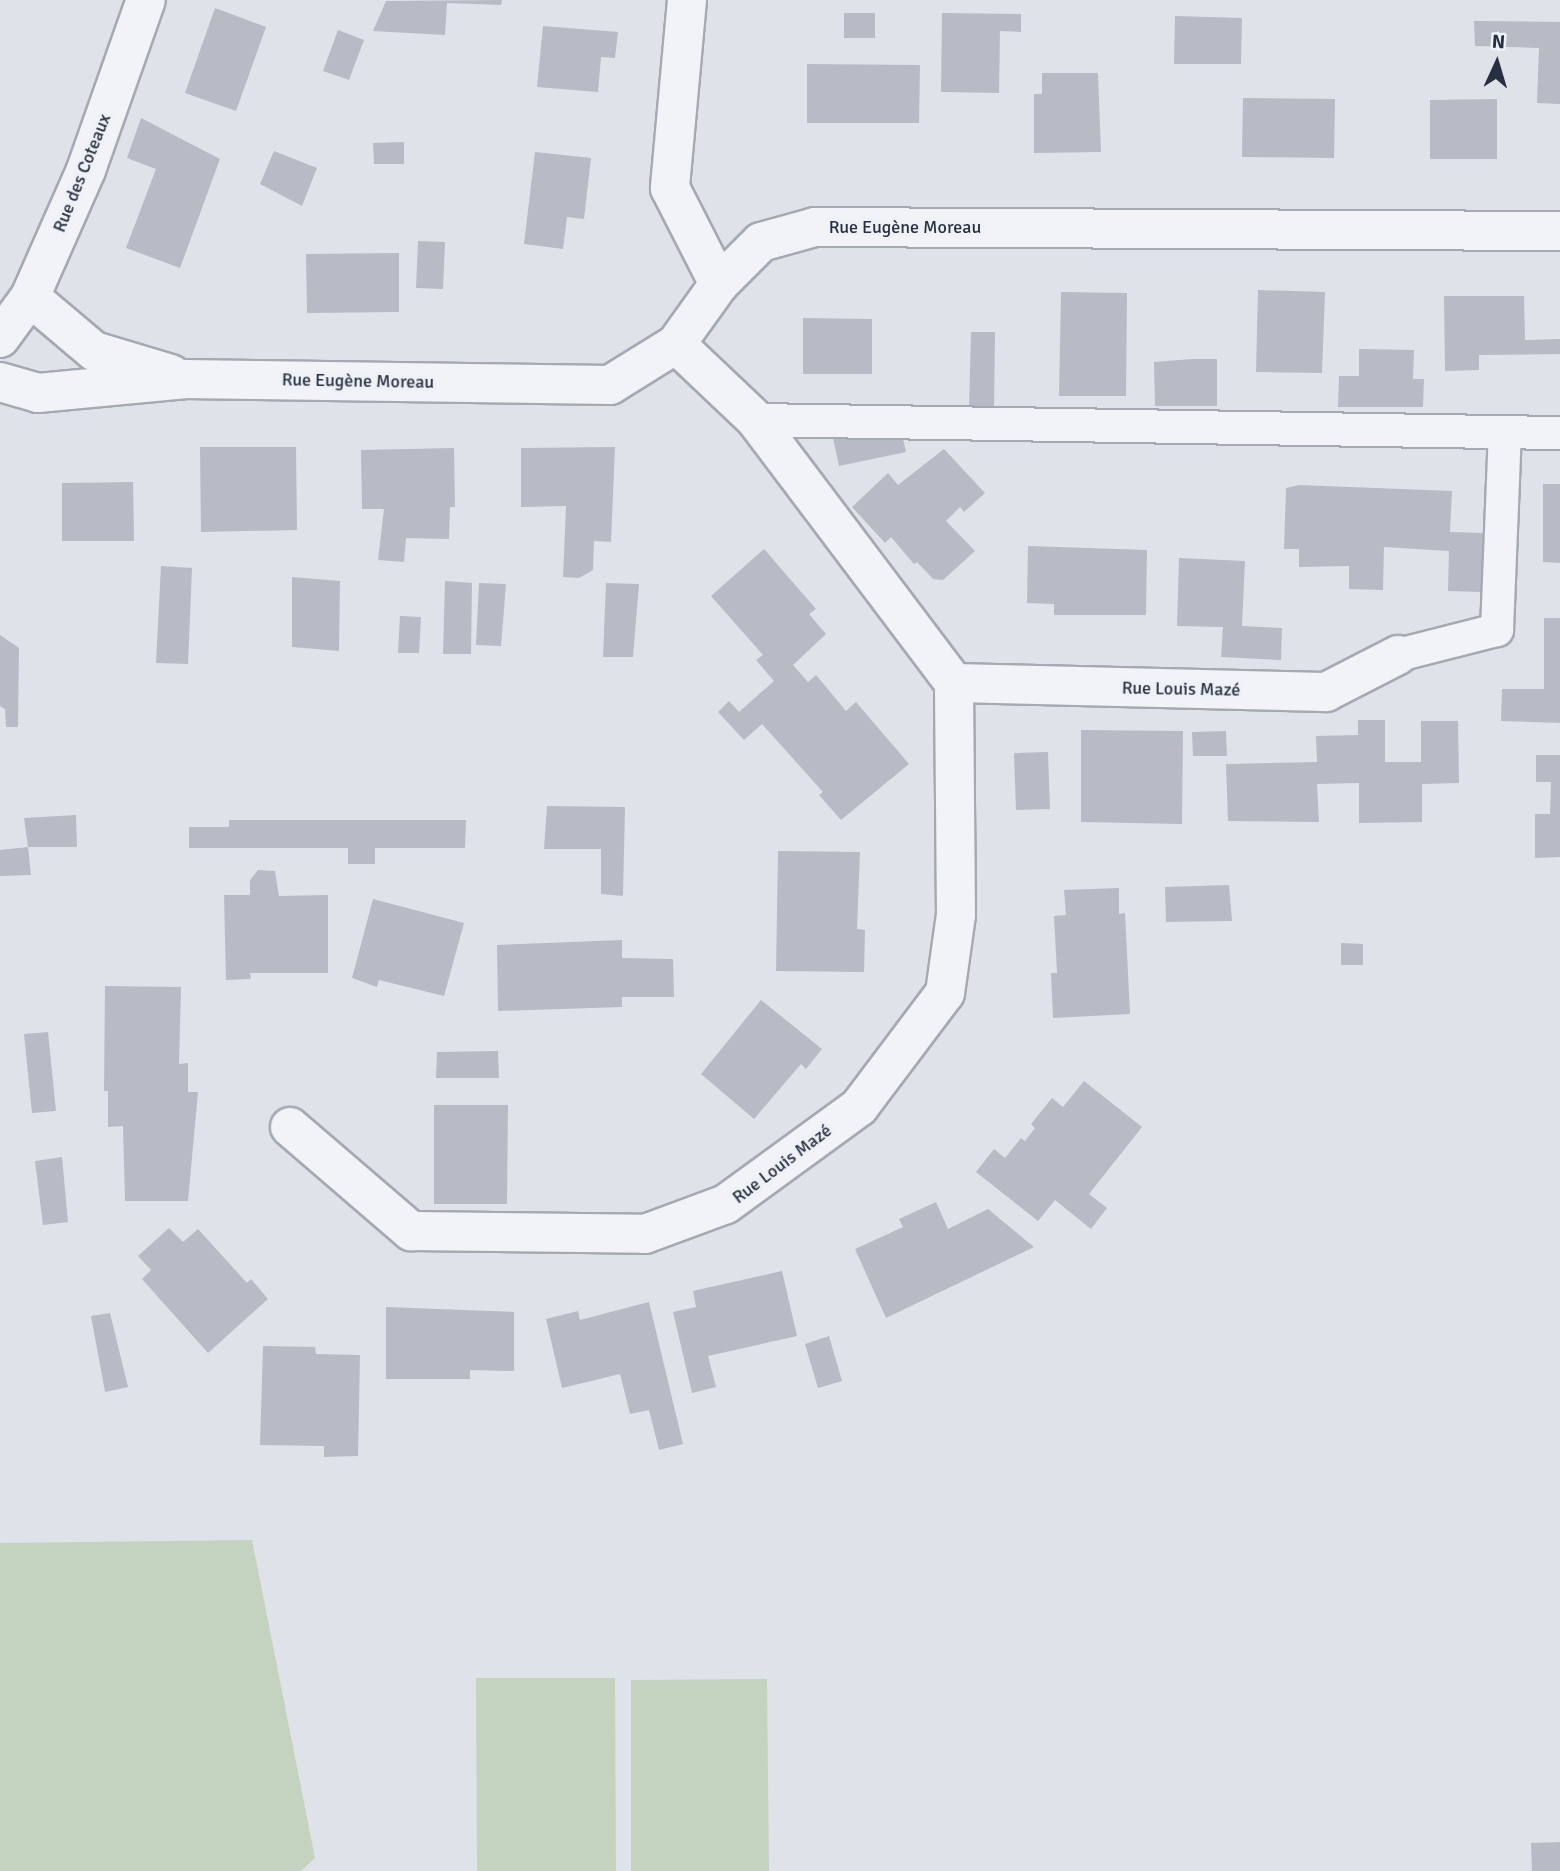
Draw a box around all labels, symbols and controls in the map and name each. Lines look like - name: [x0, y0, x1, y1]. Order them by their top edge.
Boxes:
- north arrow: [1462, 28, 1532, 98]
- text: N: [1491, 30, 1506, 54]
- street label: Rue des Coteaux: [48, 111, 116, 235]
- street label: Rue Eugène Moreau: [829, 216, 981, 238]
- street label: Rue Eugène Moreau: [282, 369, 434, 393]
- street label: Rue Louis Mazé: [1122, 677, 1240, 701]
- street label: Rue Louis Mazé: [728, 1120, 836, 1208]

